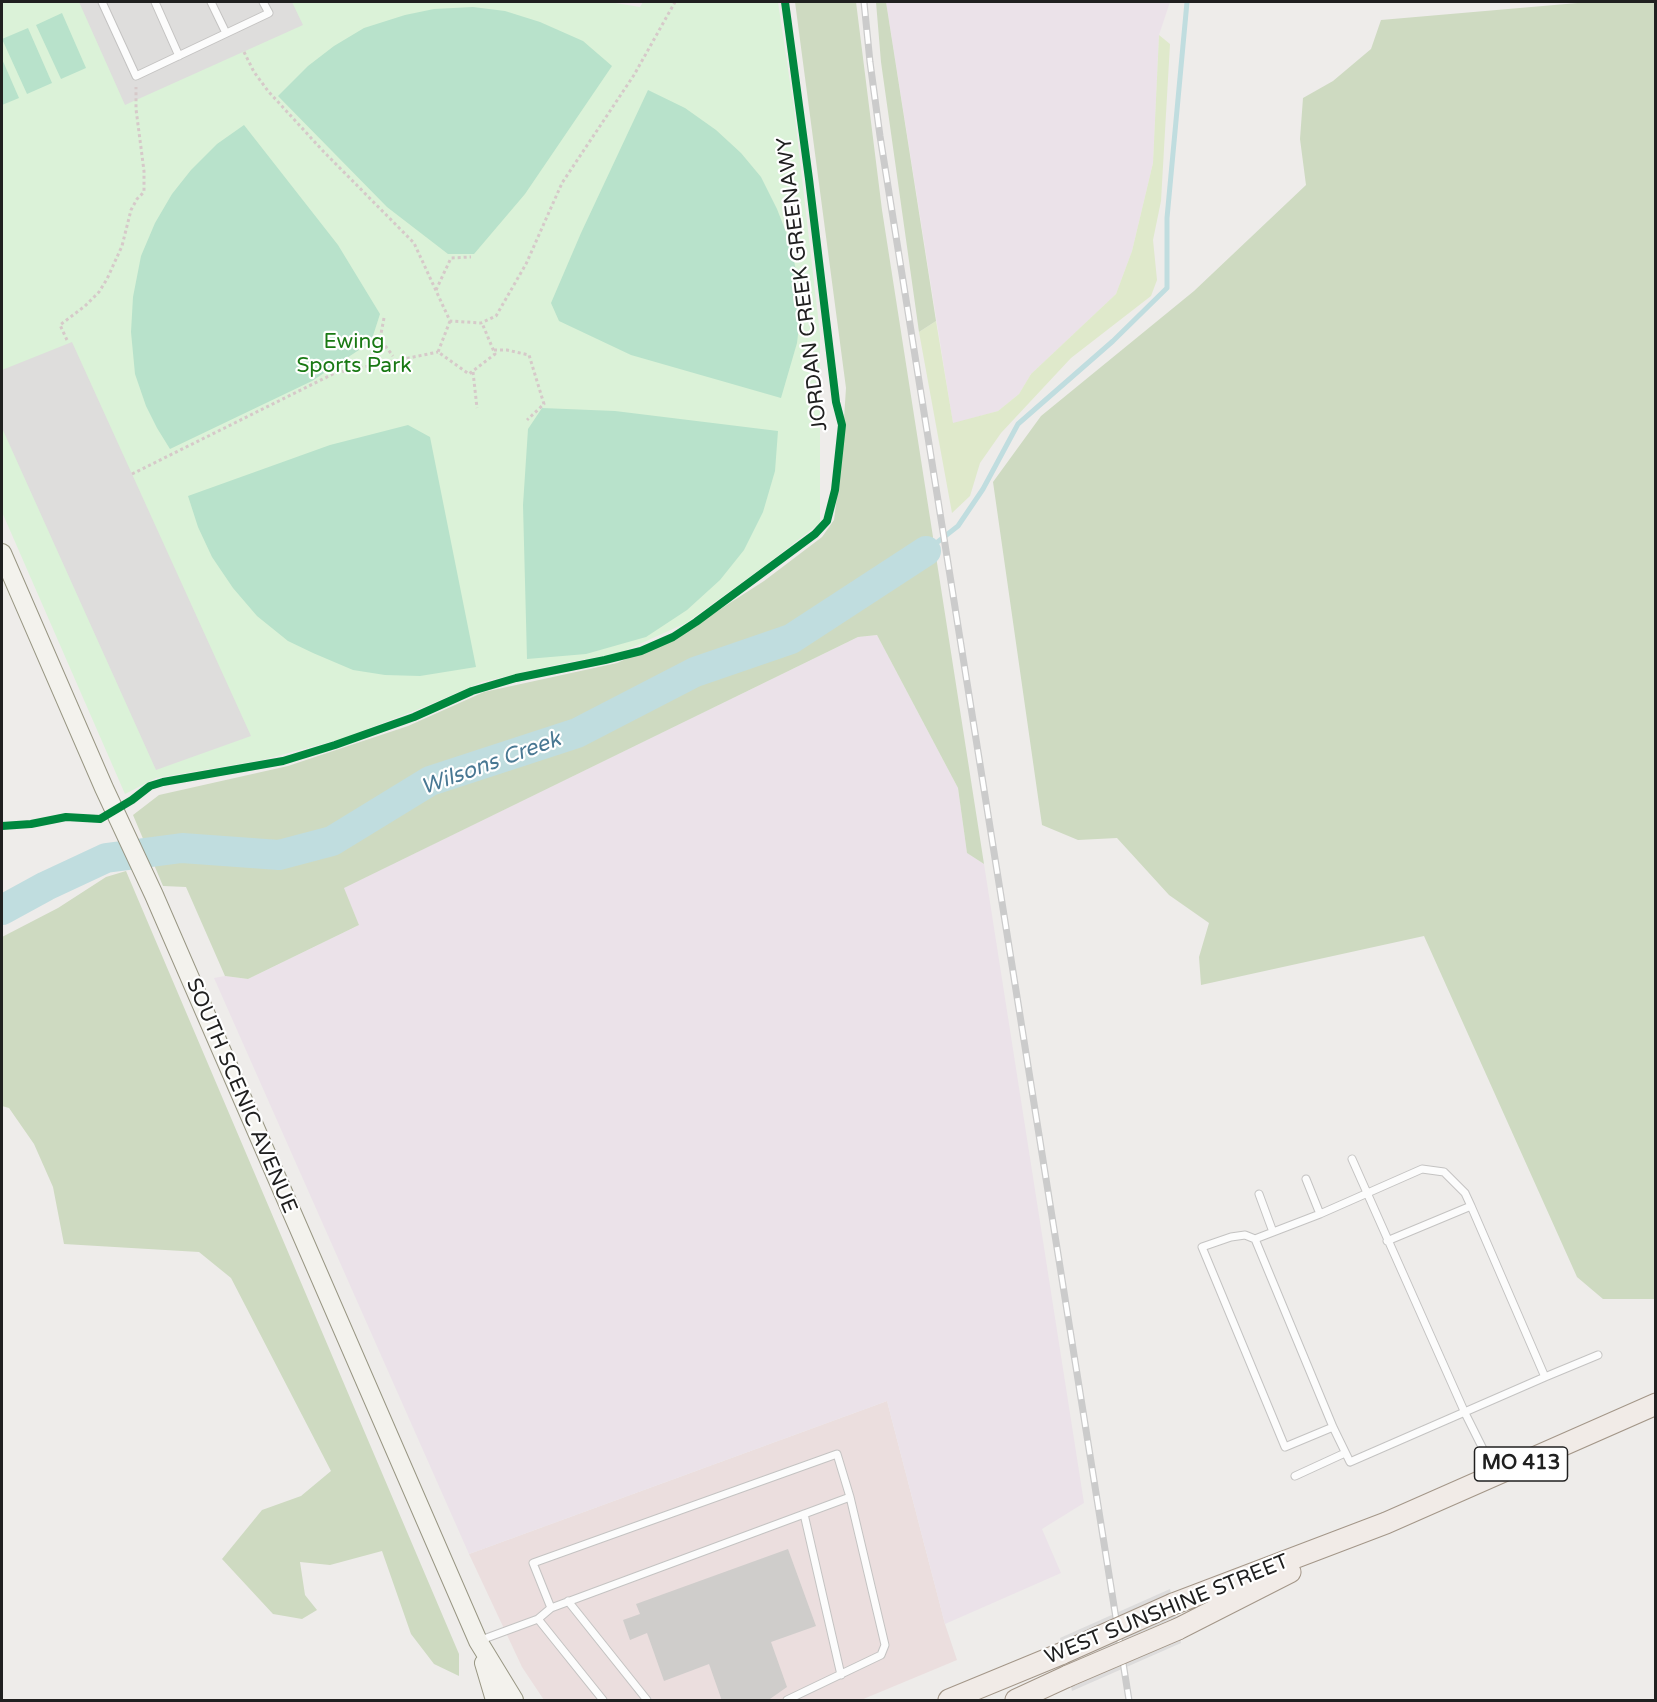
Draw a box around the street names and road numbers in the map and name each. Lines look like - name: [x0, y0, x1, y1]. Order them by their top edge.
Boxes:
- street label: JORDAN CREEK GREENAWY: [772, 135, 834, 433]
- street label: SOUTH SCENIC AVENUE: [180, 975, 302, 1217]
- road number: MO 413: [1474, 1447, 1568, 1481]
- street label: WEST SUNSHINE STREET: [1041, 1549, 1293, 1671]

